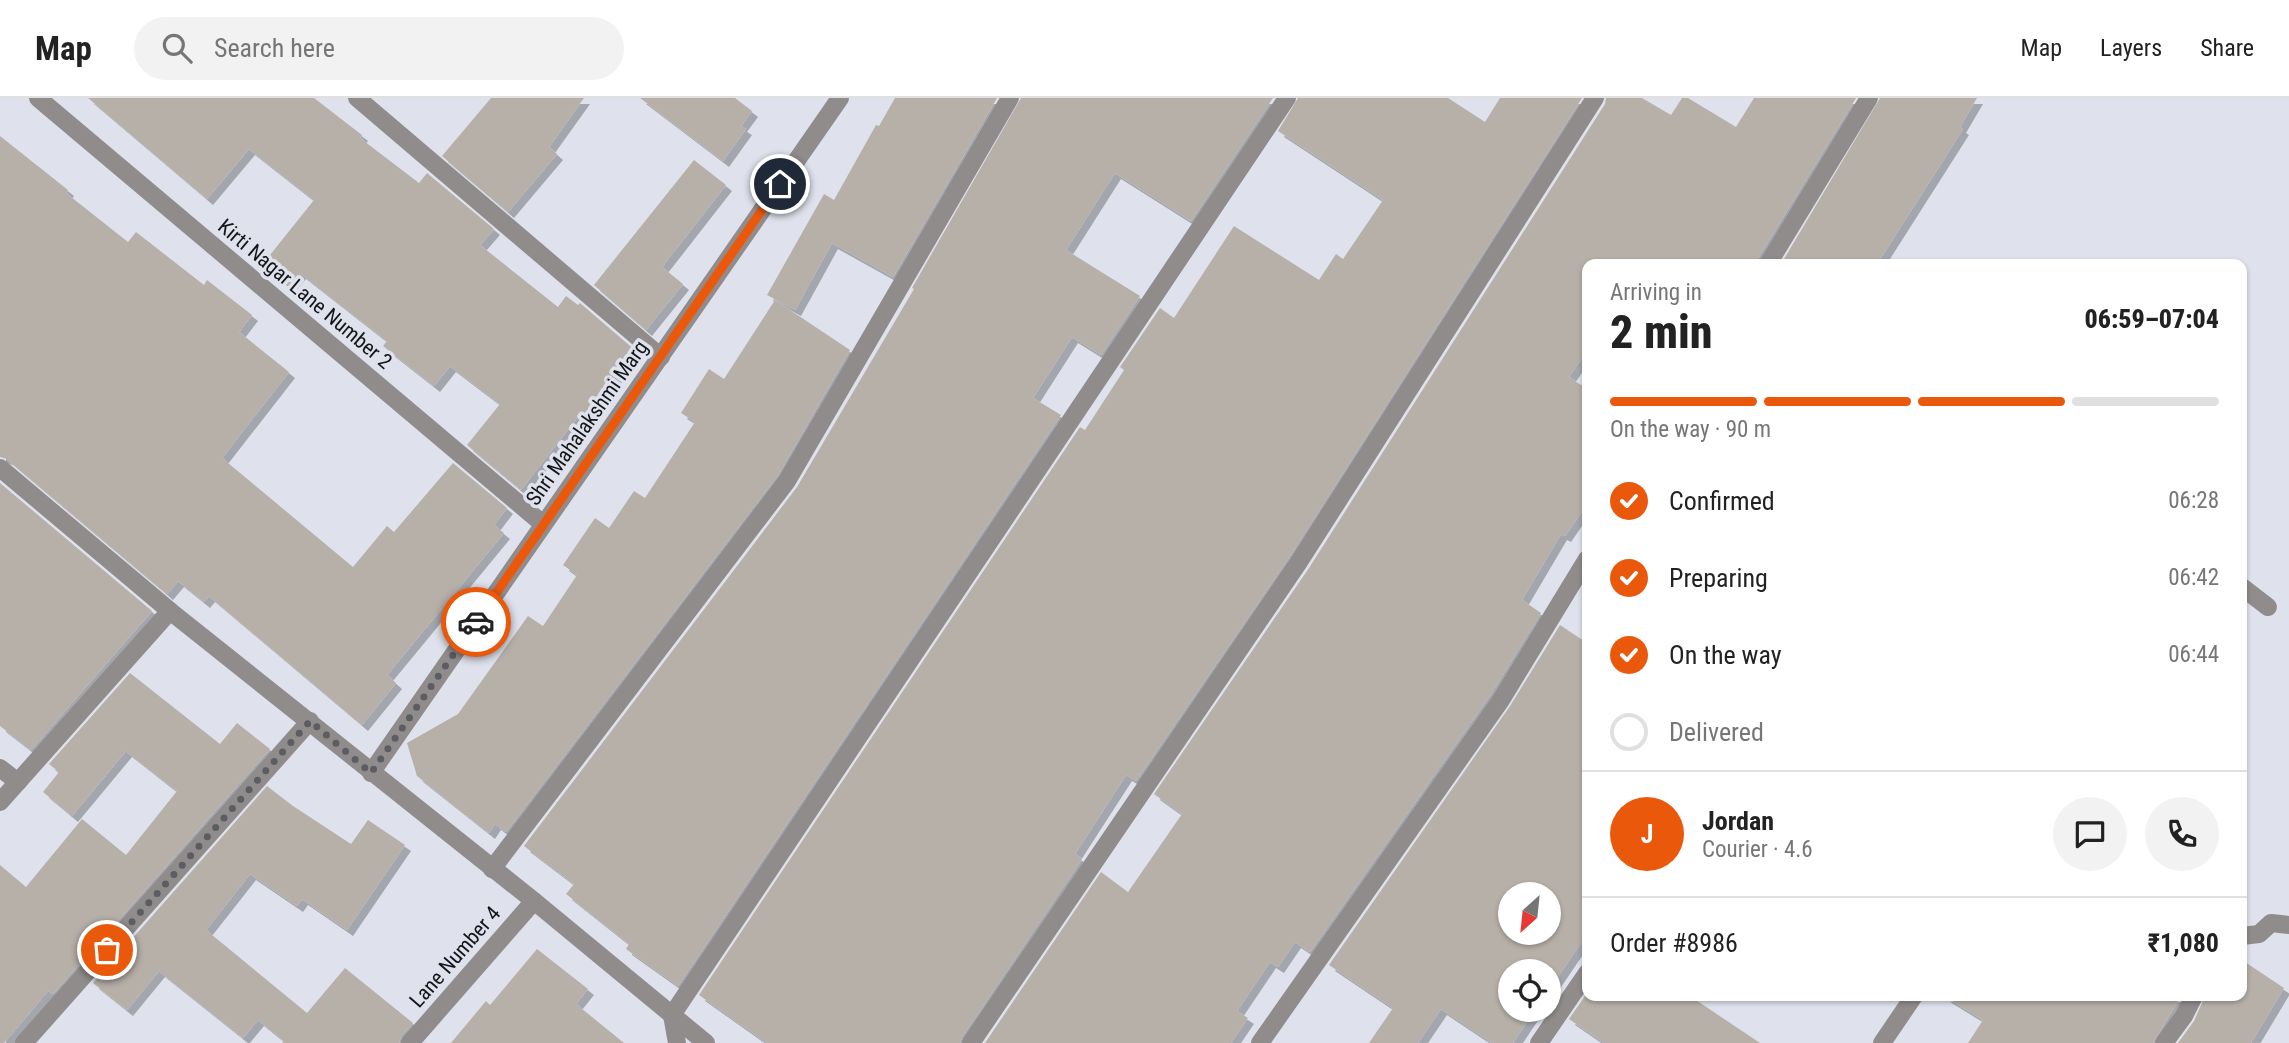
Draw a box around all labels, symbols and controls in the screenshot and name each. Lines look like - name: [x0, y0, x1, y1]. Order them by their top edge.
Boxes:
- search box: [134, 17, 624, 80]
- text: Map: [35, 29, 92, 68]
- icon: search: [158, 29, 196, 67]
- text: Search here: [214, 33, 335, 63]
- text: Map: [2021, 34, 2062, 62]
- text: Layers: [2100, 34, 2162, 62]
- text: Share: [2200, 34, 2254, 62]
- pin: [750, 154, 810, 214]
- icon: home: [761, 165, 799, 203]
- street label: Kirti Nagar Lane Number 2: [213, 214, 397, 374]
- text: Arriving in: [1610, 279, 1702, 306]
- text: 06:59–07:04: [2085, 304, 2219, 334]
- text: 2 min: [1610, 305, 1713, 359]
- street label: Shri Mahalakshmi Marg: [521, 336, 653, 510]
- text: On the way · 90 m: [1610, 416, 1771, 443]
- icon: check: [1610, 482, 1648, 520]
- text: Confirmed: [1669, 486, 1775, 516]
- text: 06:28: [2168, 487, 2219, 514]
- icon: check: [1610, 559, 1648, 597]
- text: Preparing: [1669, 563, 1768, 593]
- text: 06:42: [2168, 564, 2219, 591]
- courier: [441, 587, 511, 657]
- icon: car: [457, 603, 495, 641]
- icon: check: [1610, 636, 1648, 674]
- text: On the way: [1669, 640, 1782, 670]
- text: 06:44: [2168, 641, 2219, 668]
- text: Delivered: [1669, 717, 1764, 747]
- button: chat: [2053, 797, 2127, 871]
- button: phone: [2145, 797, 2219, 871]
- text: Jordan: [1702, 806, 1774, 836]
- text: J: [1641, 819, 1653, 849]
- text: Courier · 4.6: [1702, 836, 1813, 863]
- north arrow: [1498, 882, 1561, 945]
- map controls: [1498, 882, 1561, 1022]
- street label: Lane Number 4: [405, 902, 505, 1012]
- pin: [77, 920, 137, 980]
- text: Order #8986: [1610, 928, 1738, 958]
- text: ₹1,080: [2148, 928, 2219, 958]
- icon: bag: [88, 931, 126, 969]
- button: locate: [1498, 959, 1561, 1022]

